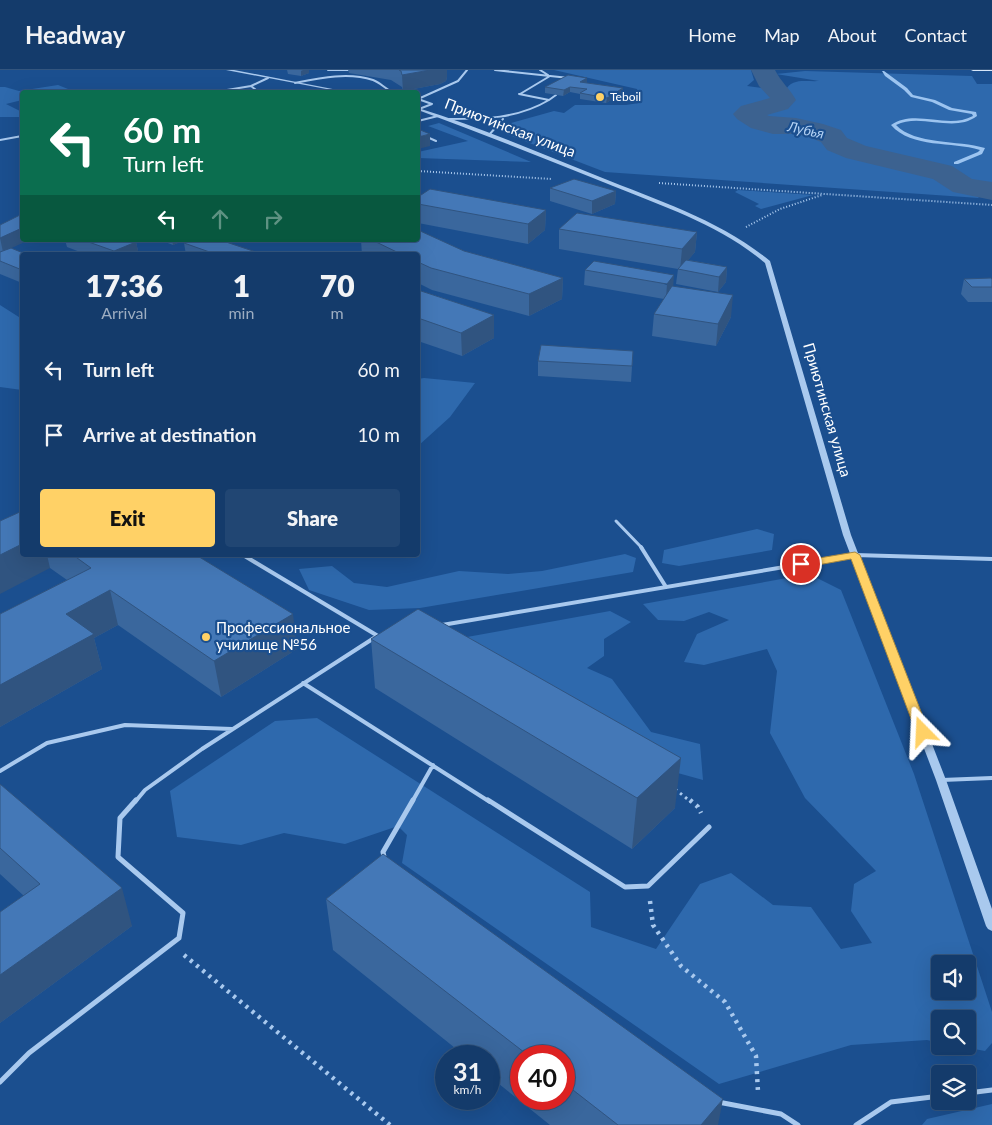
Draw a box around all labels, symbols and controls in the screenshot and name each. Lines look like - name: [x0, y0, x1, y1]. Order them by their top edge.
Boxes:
- text: Headway: [25, 20, 125, 49]
- text: Home: [688, 24, 736, 46]
- text: Map: [764, 24, 800, 46]
- text: About: [828, 24, 877, 46]
- text: Contact: [905, 24, 967, 46]
- place label: Teboil: [610, 89, 641, 104]
- marker: Teboil: [594, 91, 606, 103]
- street label: Приютинская улица: [442, 94, 578, 160]
- text: 60 m: [123, 108, 201, 150]
- icon: left: [40, 110, 105, 175]
- water label: Лубья: [785, 117, 826, 142]
- text: Turn left: [123, 150, 204, 177]
- icon: left: [153, 205, 181, 233]
- icon: ahead: [206, 205, 234, 233]
- icon: right: [259, 205, 287, 233]
- text: 17:36: [85, 267, 163, 303]
- text: 1: [233, 267, 250, 303]
- text: 70: [320, 267, 355, 303]
- text: Arrival: [101, 303, 147, 322]
- text: min: [228, 303, 254, 322]
- text: m: [331, 303, 344, 322]
- street label: Приютинская улица: [800, 341, 856, 479]
- icon: left: [40, 356, 68, 384]
- text: Turn left: [83, 358, 154, 381]
- text: 60 m: [357, 358, 400, 381]
- icon: arrive: [40, 421, 68, 449]
- text: Arrive at destination: [83, 423, 256, 446]
- text: 10 m: [357, 423, 400, 446]
- button: Exit: [40, 489, 215, 547]
- button: Share: [225, 489, 400, 547]
- pin: [780, 543, 822, 585]
- icon: arrive: [787, 550, 815, 578]
- place label: Профессиональное училище №56: [216, 618, 350, 653]
- marker: Профессиональное училище №56: [200, 631, 212, 643]
- position arrow: [896, 705, 948, 757]
- map controls: [931, 955, 976, 1110]
- button: sound: [931, 955, 976, 1000]
- button: search: [931, 1010, 976, 1055]
- speed limit sign: 40: [510, 1045, 575, 1110]
- text: 31: [453, 1056, 482, 1086]
- button: layers: [931, 1065, 976, 1110]
- text: km/h: [453, 1082, 482, 1097]

